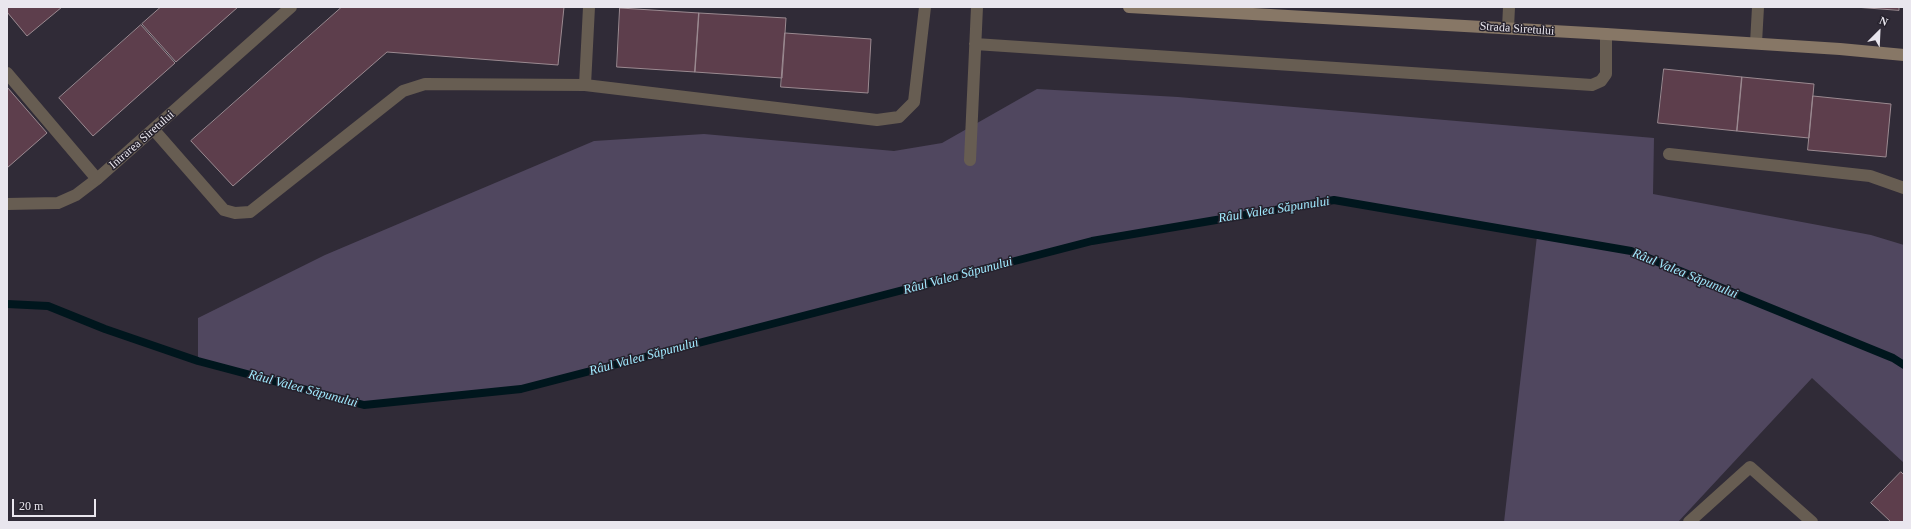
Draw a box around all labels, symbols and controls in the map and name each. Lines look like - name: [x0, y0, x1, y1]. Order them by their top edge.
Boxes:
- north arrow: [1859, 12, 1899, 52]
- text: N: [1878, 14, 1890, 28]
- street label: Strada Siretului: [1479, 19, 1555, 39]
- street label: Intrarea Siretului: [106, 108, 178, 172]
- water label: Râul Valea Săpunului: [1217, 193, 1331, 227]
- water label: Râul Valea Săpunului: [1630, 246, 1740, 302]
- water label: Râul Valea Săpunului: [902, 254, 1014, 298]
- water label: Râul Valea Săpunului: [588, 335, 700, 379]
- water label: Râul Valea Săpunului: [247, 367, 359, 411]
- scale bar: [14, 491, 98, 517]
- text: 20 m: [19, 499, 43, 513]

